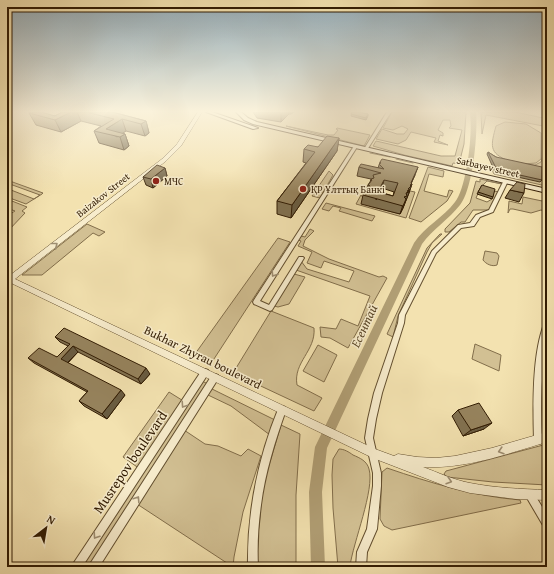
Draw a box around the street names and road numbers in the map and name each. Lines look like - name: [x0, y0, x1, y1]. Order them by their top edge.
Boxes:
- street label: Satbayev street: [455, 152, 521, 182]
- street label: Baizakov Street: [73, 169, 133, 221]
- street label: Bukhar Zhyrau boulevard: [141, 321, 265, 393]
- street label: Musrepov boulevard: [88, 406, 172, 517]

